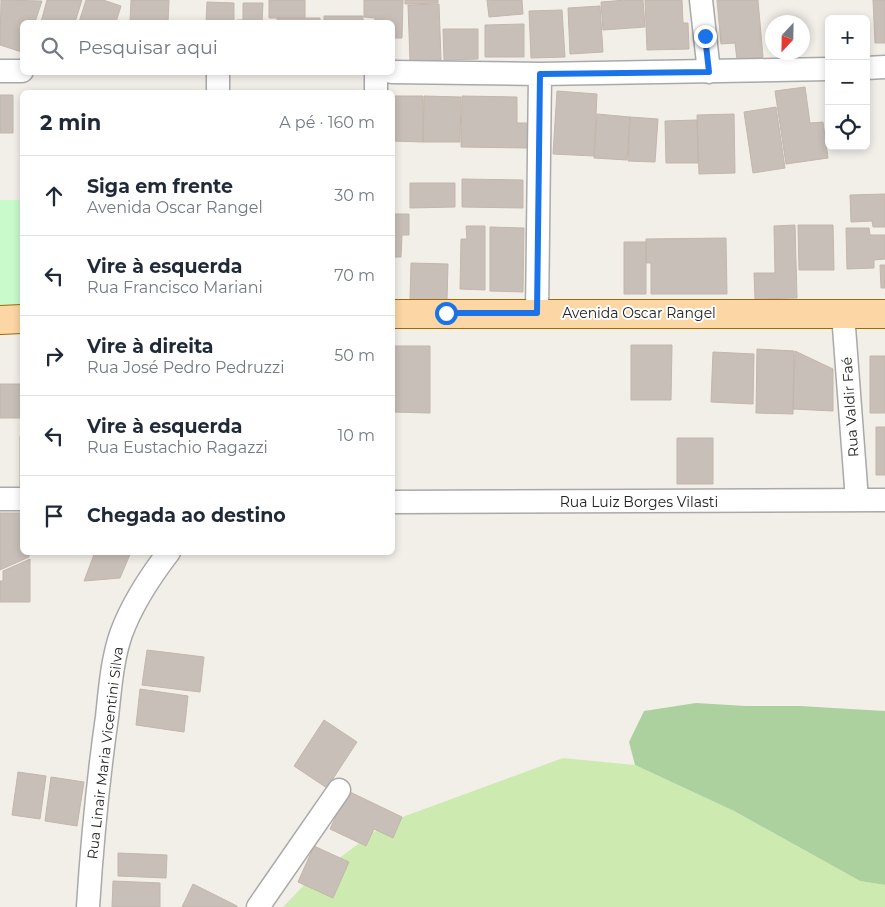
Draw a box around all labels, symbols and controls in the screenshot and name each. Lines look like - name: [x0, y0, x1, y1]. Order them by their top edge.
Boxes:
- north arrow: [765, 15, 810, 60]
- map controls: [825, 15, 870, 150]
- button: +: [825, 15, 870, 60]
- search box: [20, 20, 395, 75]
- route end: [694, 25, 717, 48]
- icon: search: [38, 34, 66, 62]
- text: Pesquisar aqui: [78, 36, 218, 59]
- button: −: [825, 60, 870, 105]
- button: locate: [825, 105, 870, 150]
- text: 2 min: [40, 110, 101, 135]
- text: A pé · 160 m: [279, 113, 375, 132]
- text: Siga em frente: [87, 175, 233, 198]
- icon: ahead: [40, 182, 68, 210]
- text: 30 m: [334, 186, 375, 205]
- text: Avenida Oscar Rangel: [87, 198, 263, 217]
- text: Vire à esquerda: [87, 255, 242, 278]
- icon: left: [40, 262, 68, 290]
- text: 70 m: [334, 266, 375, 285]
- text: Rua Francisco Mariani: [87, 278, 263, 297]
- route start: [435, 302, 458, 325]
- street label: Avenida Oscar Rangel: [562, 304, 716, 322]
- text: Vire à direita: [87, 335, 214, 358]
- icon: right: [40, 342, 68, 370]
- text: 50 m: [334, 346, 375, 365]
- street label: Rua Valdir Faé: [838, 356, 862, 458]
- text: Rua José Pedro Pedruzzi: [87, 358, 285, 377]
- text: Vire à esquerda: [87, 415, 242, 438]
- icon: left: [40, 422, 68, 450]
- text: 10 m: [337, 426, 375, 445]
- text: Rua Eustachio Ragazzi: [87, 438, 268, 457]
- street label: Rua Luiz Borges Vilasti: [560, 493, 718, 511]
- icon: arrive: [40, 502, 68, 530]
- text: Chegada ao destino: [87, 504, 286, 527]
- street label: Rua Linair Maria Vicentini Silva: [83, 646, 127, 860]

